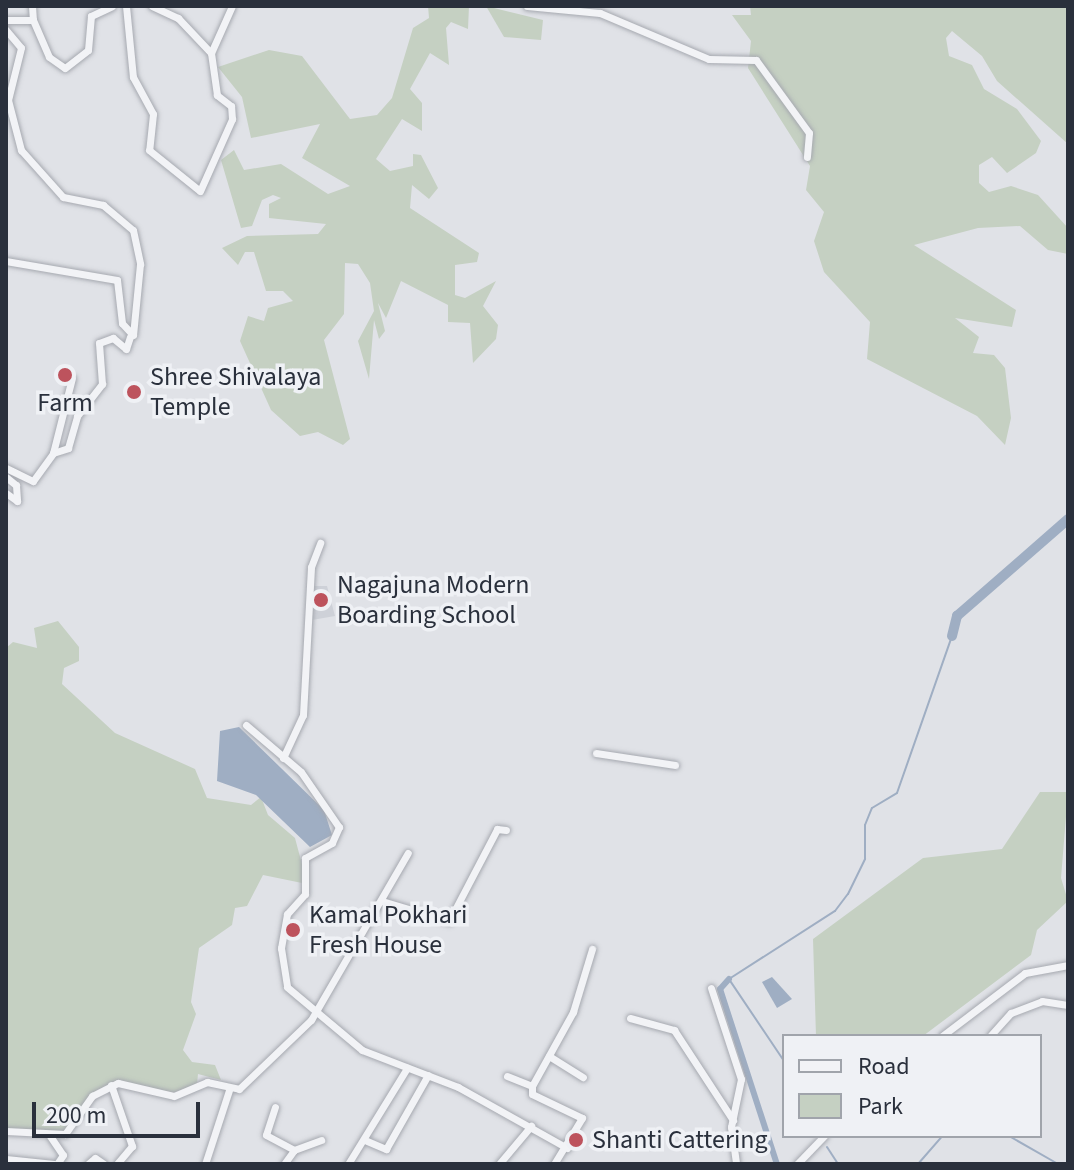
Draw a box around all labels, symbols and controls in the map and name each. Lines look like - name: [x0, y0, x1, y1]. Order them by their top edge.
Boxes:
- place label: Shree Shivalaya Temple: [150, 361, 321, 422]
- marker: Farm: [56, 366, 74, 384]
- marker: Shree Shivalaya Temple: [125, 383, 143, 401]
- place label: Farm: [37, 387, 93, 419]
- place label: Nagajuna Modern Boarding School: [337, 569, 529, 630]
- marker: Nagajuna Modern Boarding School: [312, 591, 330, 609]
- place label: Kamal Pokhari Fresh House: [309, 899, 467, 960]
- marker: Kamal Pokhari Fresh House: [284, 921, 302, 939]
- legend: [782, 1034, 1042, 1138]
- text: Road: [858, 1049, 910, 1084]
- scale bar: [36, 1086, 204, 1136]
- text: Park: [858, 1089, 903, 1124]
- text: 200 m: [46, 1098, 106, 1133]
- place label: Shanti Cattering: [592, 1124, 768, 1156]
- marker: Shanti Cattering: [567, 1131, 585, 1149]

